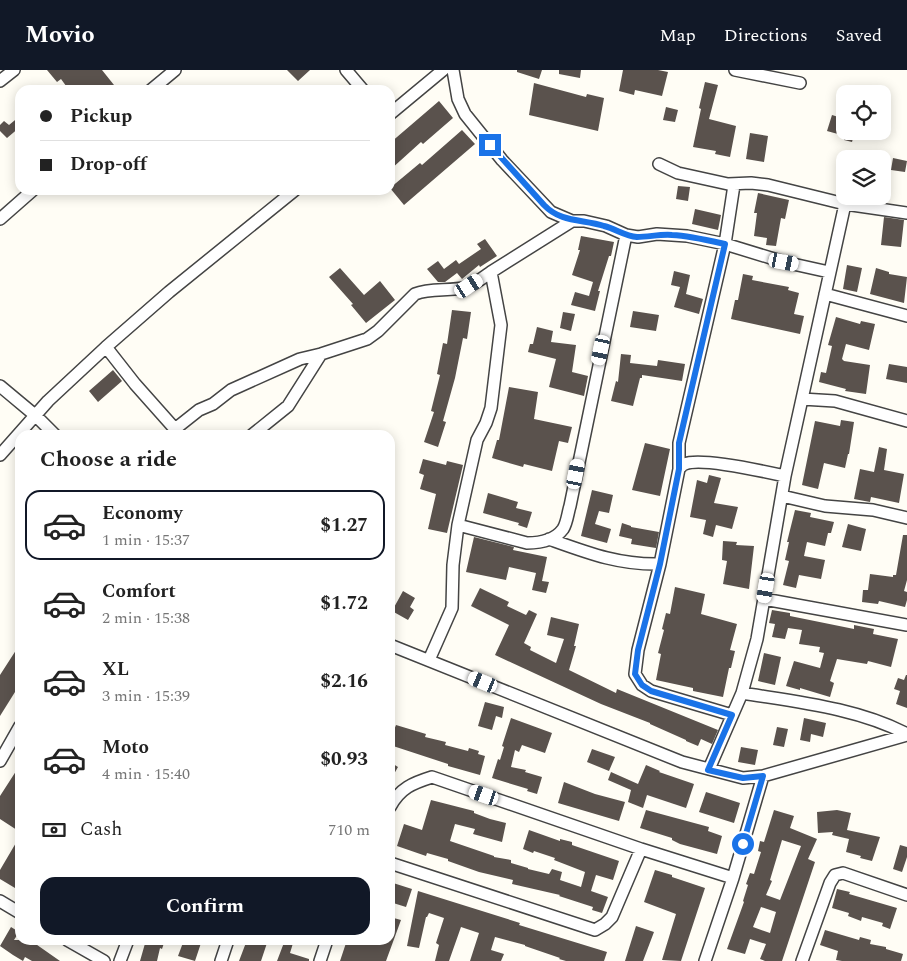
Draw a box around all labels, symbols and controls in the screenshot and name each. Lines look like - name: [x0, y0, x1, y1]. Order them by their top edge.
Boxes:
- text: Movio: [25, 17, 95, 53]
- text: Map: [660, 22, 696, 49]
- text: Directions: [724, 22, 808, 49]
- text: Saved: [836, 22, 882, 49]
- map controls: [836, 85, 891, 205]
- button: locate: [836, 85, 891, 140]
- text: Pickup: [70, 102, 132, 131]
- route end: [479, 134, 501, 156]
- text: Drop-off: [70, 150, 147, 179]
- button: layers: [836, 150, 891, 205]
- car: [767, 252, 800, 272]
- car: [452, 272, 485, 300]
- car: [590, 334, 611, 366]
- text: Choose a ride: [40, 443, 177, 476]
- car: [565, 458, 586, 490]
- text: Economy: [102, 499, 183, 528]
- icon: car: [42, 503, 87, 548]
- text: $1.27: [320, 511, 368, 540]
- text: 1 min · 15:37: [102, 528, 190, 552]
- car: [756, 572, 775, 604]
- text: Comfort: [102, 577, 176, 606]
- icon: car: [42, 581, 87, 626]
- text: $1.72: [320, 589, 368, 618]
- text: 2 min · 15:38: [102, 606, 190, 630]
- text: XL: [102, 655, 129, 684]
- icon: car: [42, 659, 87, 704]
- text: $2.16: [320, 667, 368, 696]
- car: [466, 669, 499, 695]
- text: 3 min · 15:39: [102, 684, 190, 708]
- text: Moto: [102, 733, 149, 762]
- icon: car: [42, 737, 87, 782]
- text: $0.93: [320, 745, 368, 774]
- text: 4 min · 15:40: [102, 762, 190, 786]
- car: [467, 783, 500, 807]
- text: Cash: [80, 815, 122, 844]
- icon: cash: [40, 816, 68, 844]
- text: 710 m: [328, 818, 370, 842]
- route start: [732, 833, 754, 855]
- button: Confirm: [40, 877, 370, 935]

